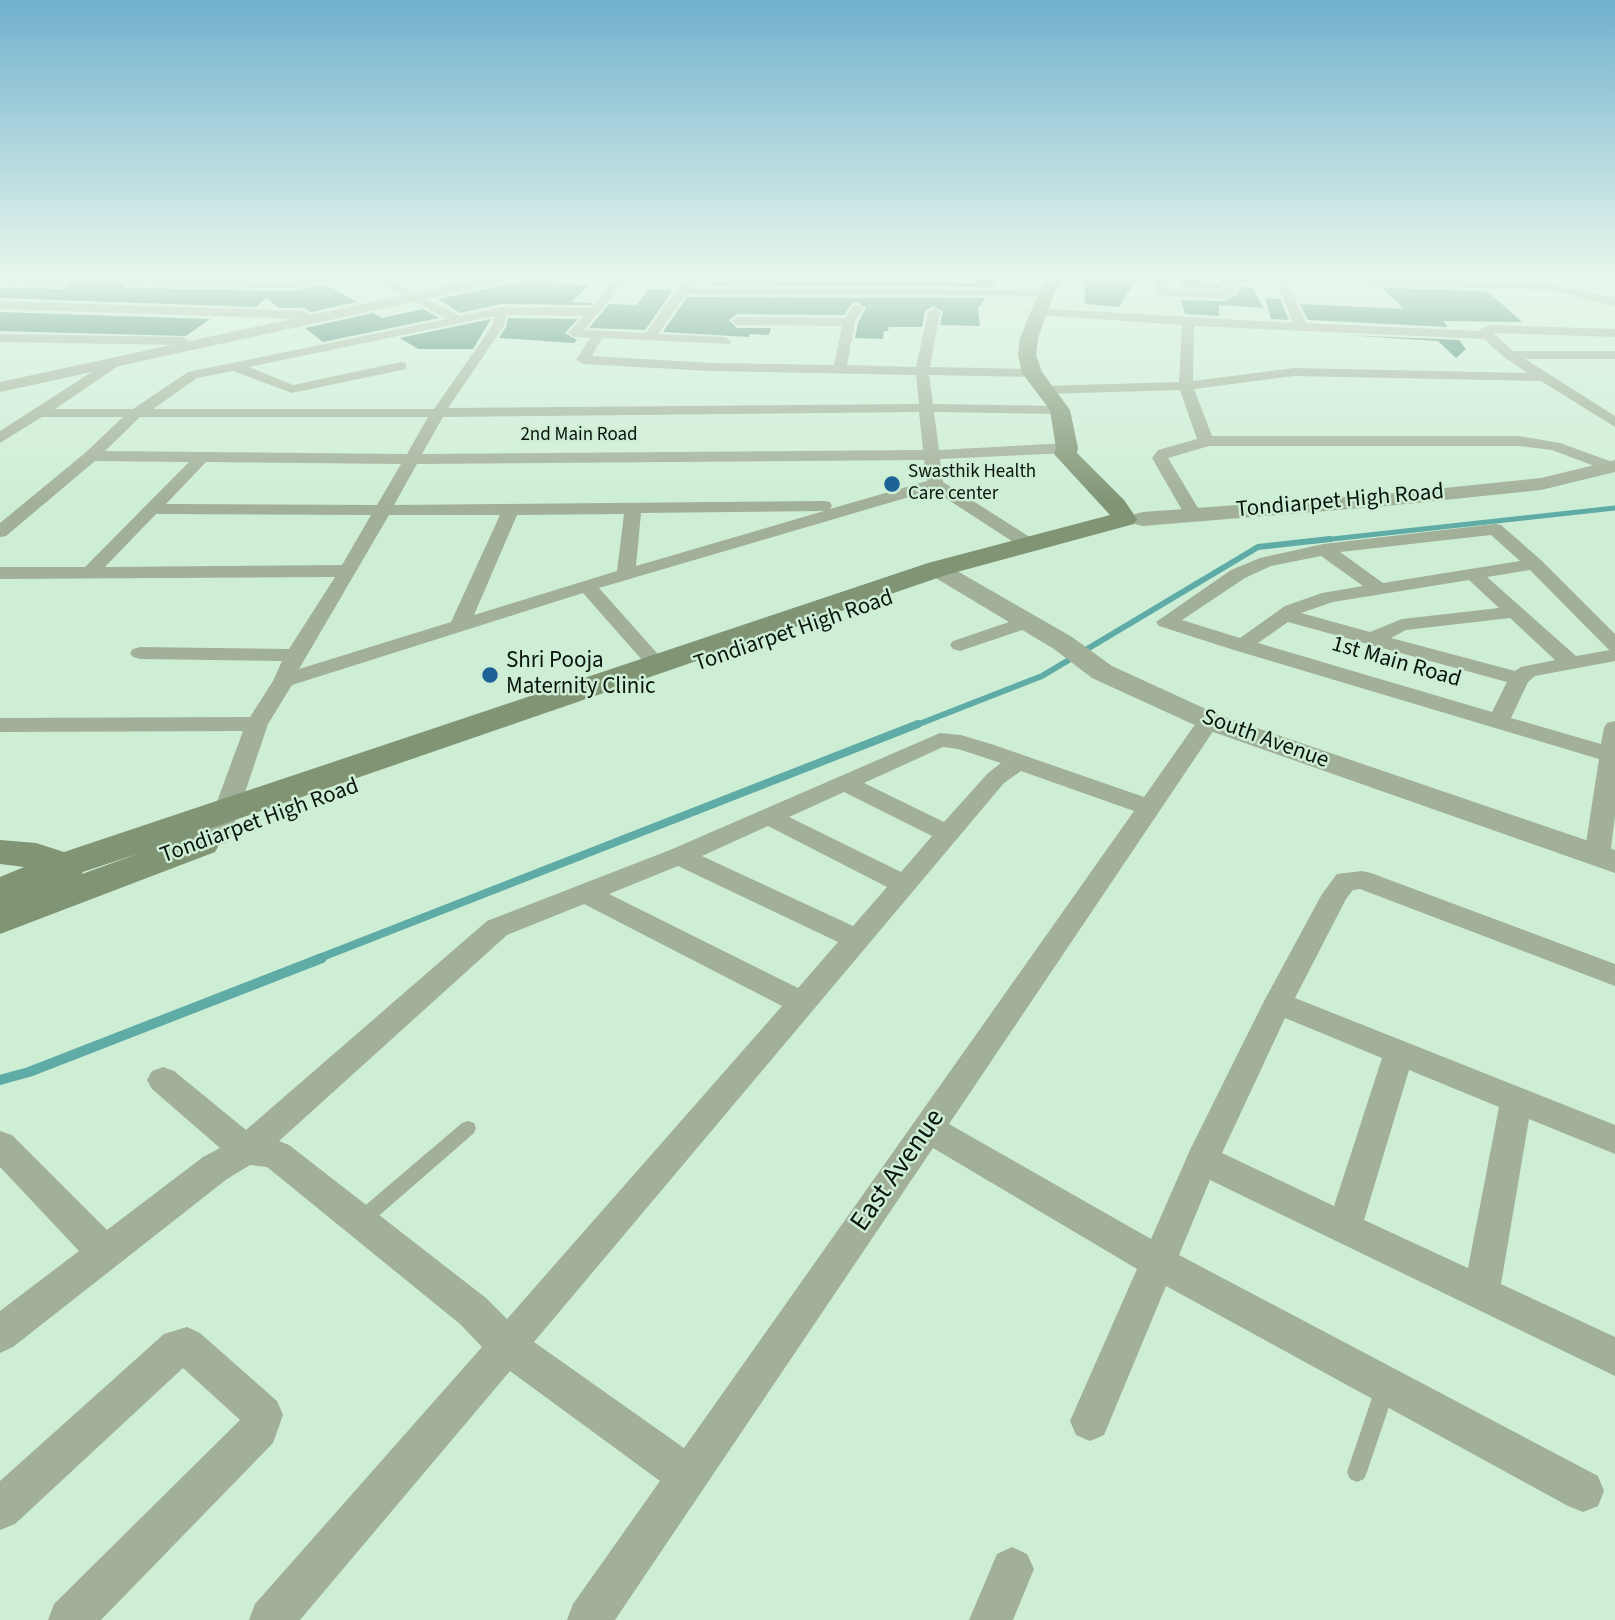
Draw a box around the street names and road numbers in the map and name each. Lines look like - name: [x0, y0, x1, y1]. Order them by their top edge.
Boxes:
- street label: 2nd Main Road: [520, 425, 638, 447]
- street label: Tondiarpet High Road: [1235, 479, 1445, 525]
- street label: Tondiarpet High Road: [691, 585, 897, 679]
- street label: 1st Main Road: [1328, 631, 1464, 695]
- street label: South Avenue: [1198, 704, 1332, 776]
- street label: Tondiarpet High Road: [157, 773, 363, 871]
- street label: East Avenue: [845, 1103, 953, 1239]

